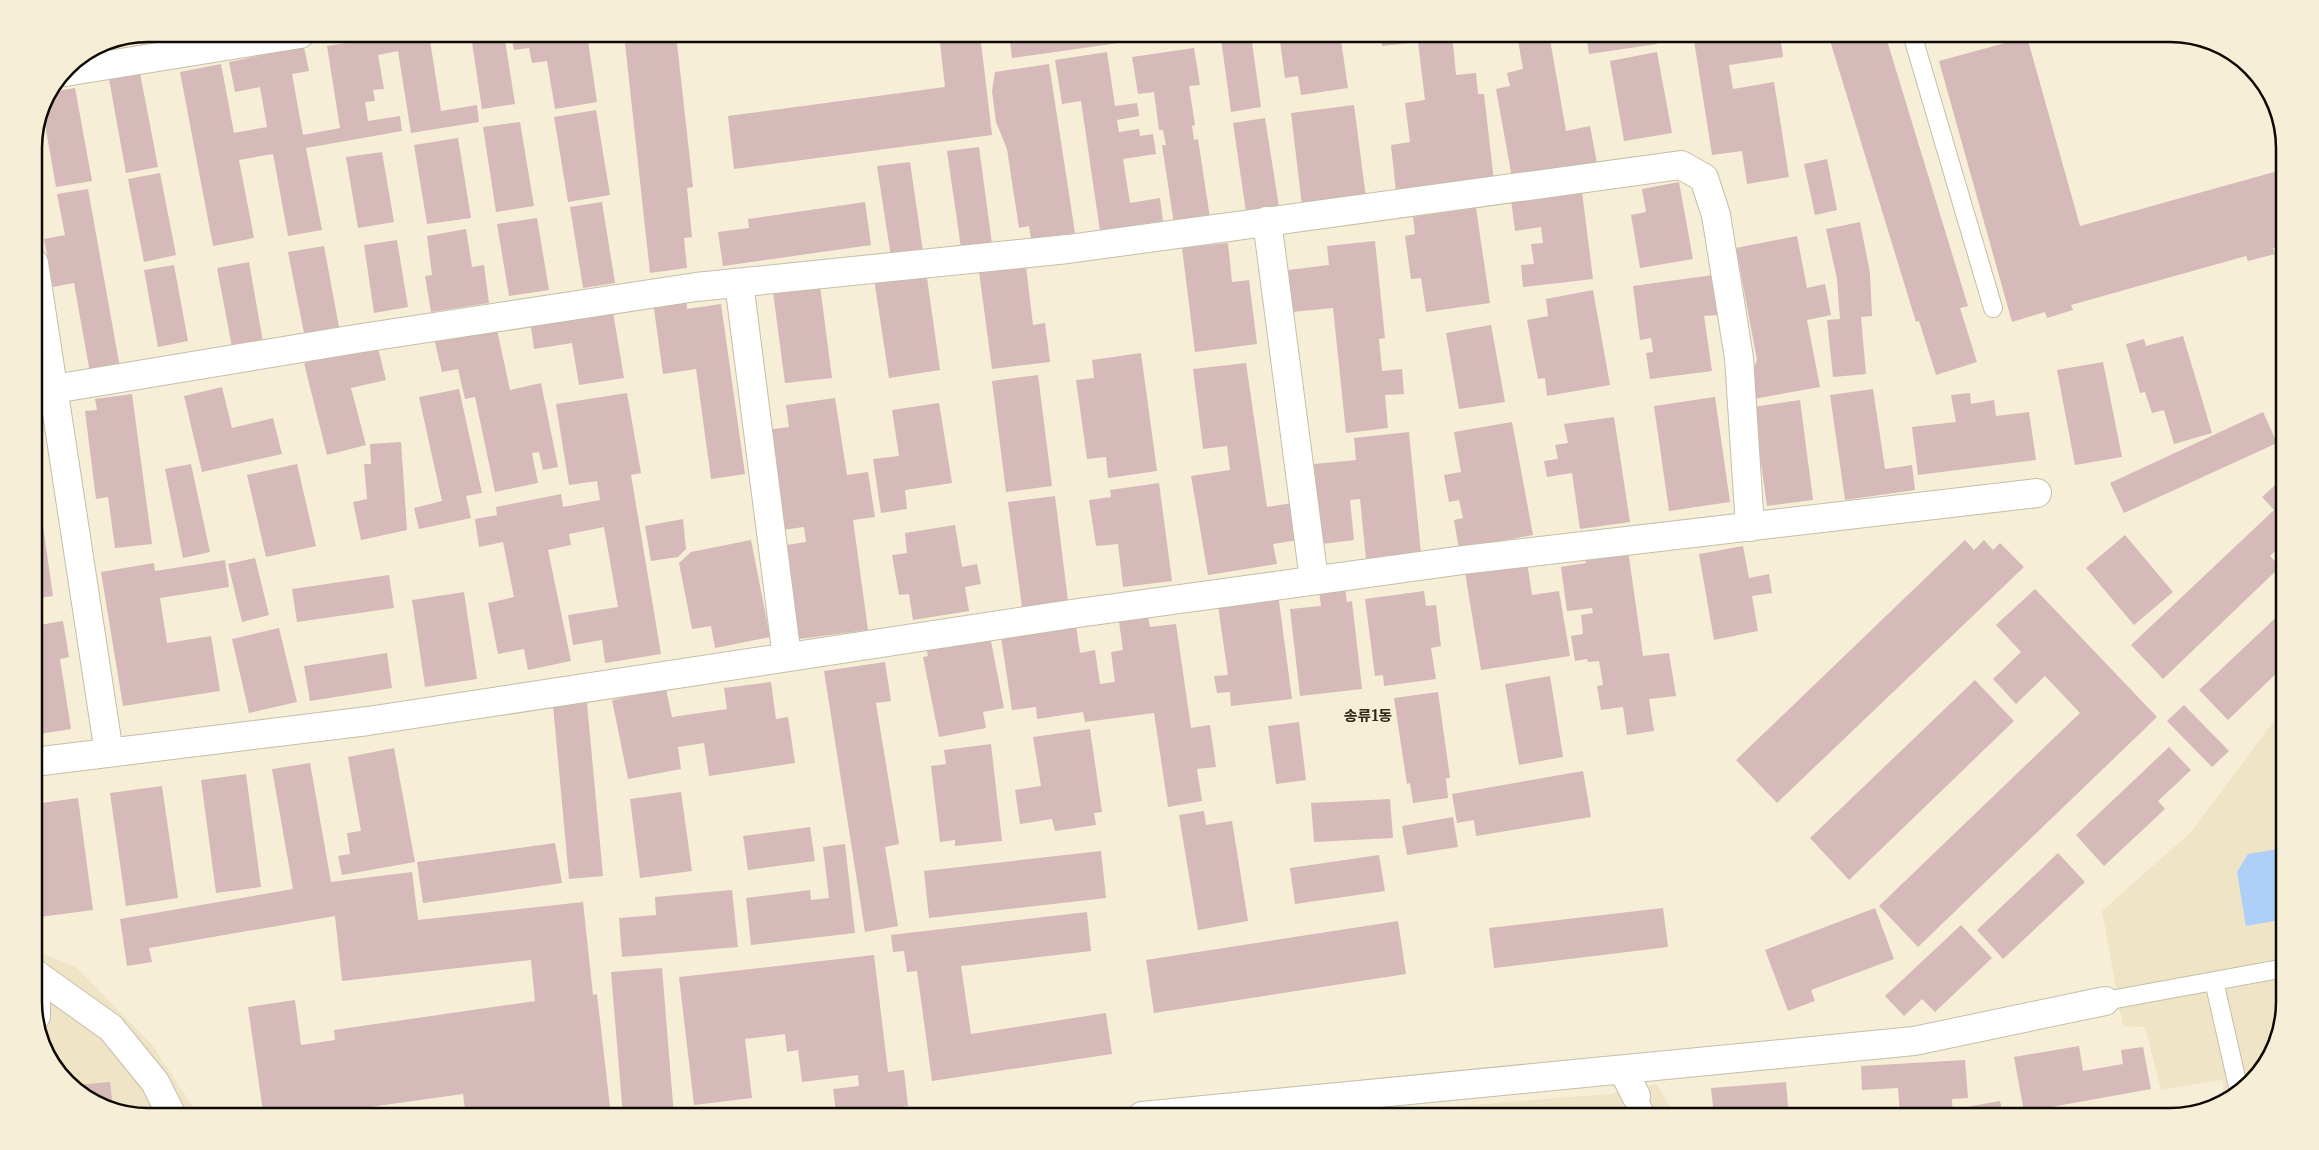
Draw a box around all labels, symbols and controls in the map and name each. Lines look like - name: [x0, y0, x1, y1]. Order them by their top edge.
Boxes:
- district label: 송류1동: [1344, 706, 1392, 725]

